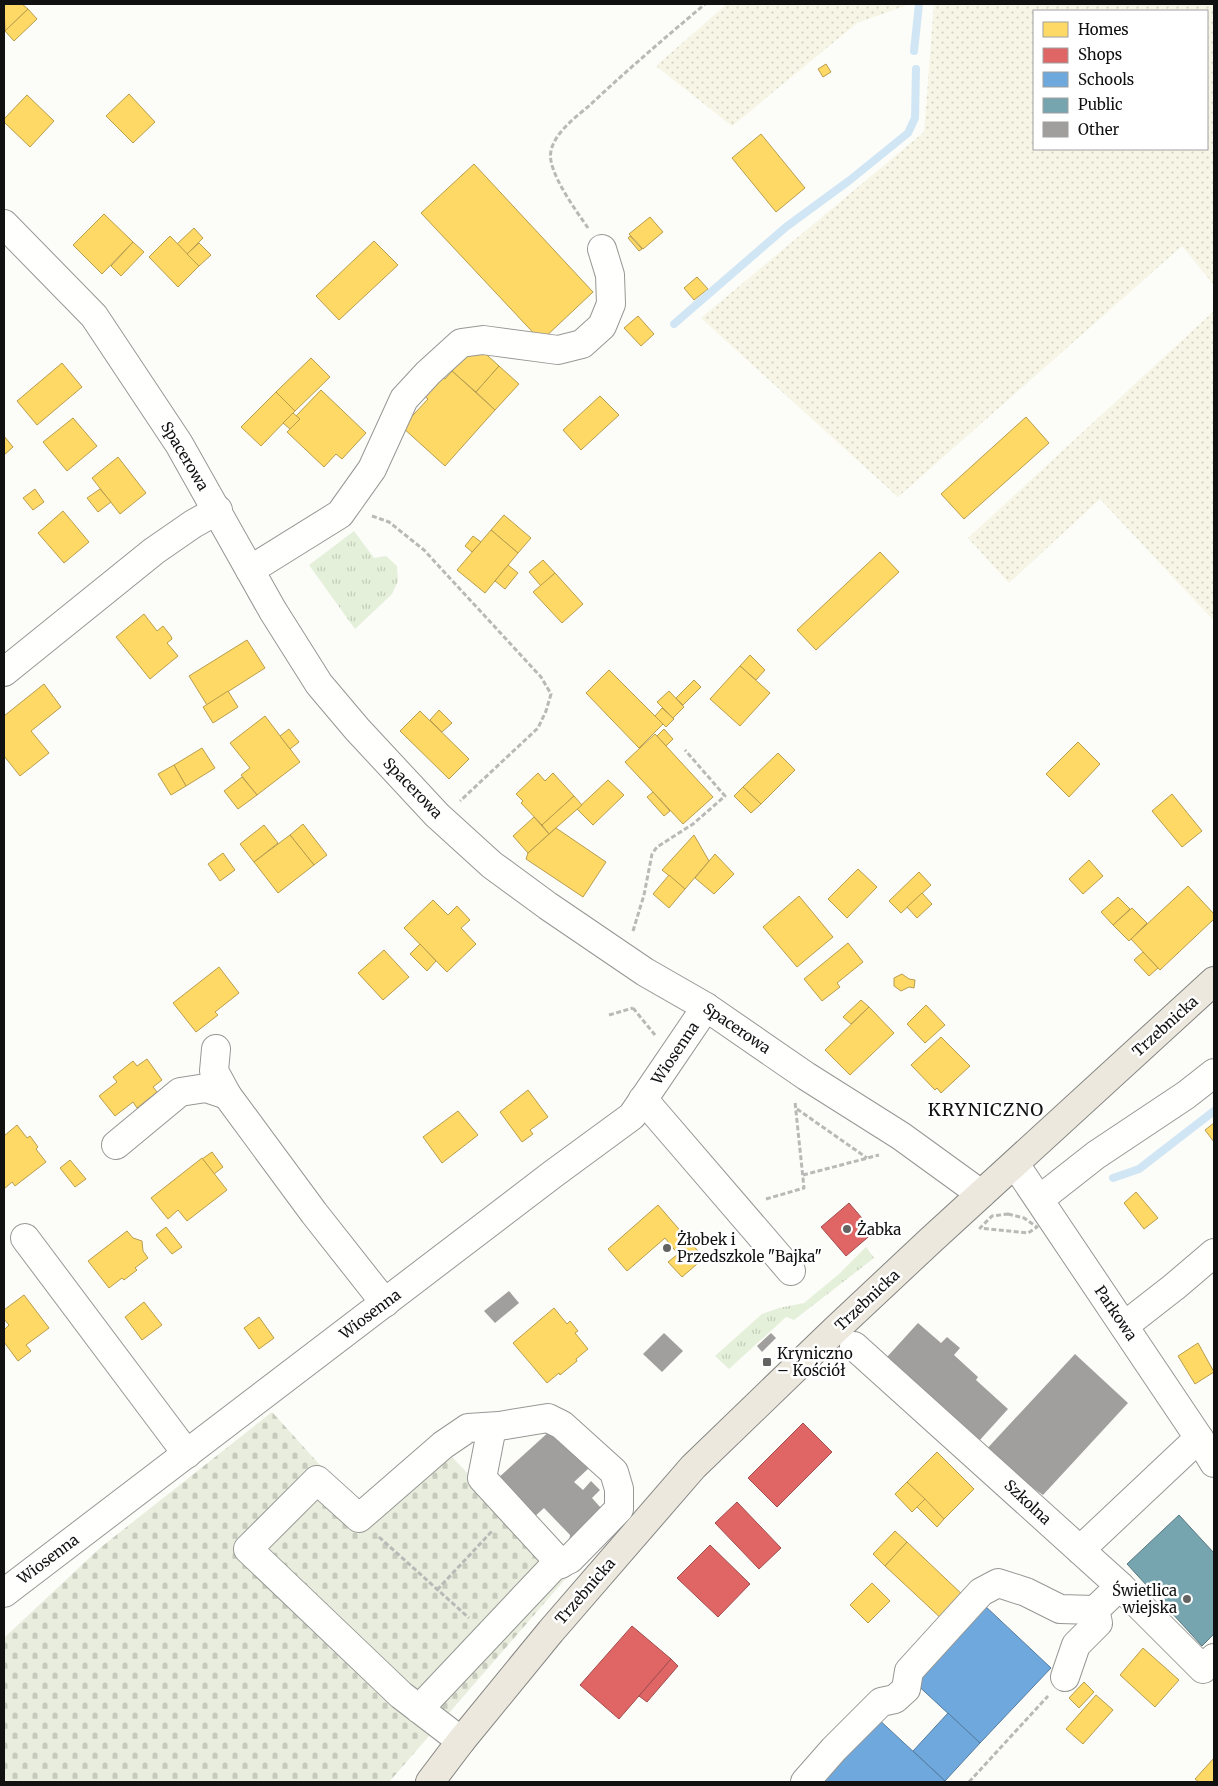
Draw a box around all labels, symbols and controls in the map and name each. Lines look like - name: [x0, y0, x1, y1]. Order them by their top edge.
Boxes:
- legend: [1033, 10, 1208, 150]
- text: Homes: [1078, 20, 1129, 39]
- text: Shops: [1078, 45, 1122, 64]
- text: Schools: [1078, 70, 1134, 89]
- text: Public: [1078, 95, 1123, 114]
- text: Other: [1078, 120, 1120, 139]
- street label: Spacerowa: [157, 418, 213, 494]
- street label: Spacerowa: [379, 754, 447, 822]
- street label: Trzebnicka: [1128, 992, 1202, 1060]
- street label: Spacerowa: [700, 999, 774, 1057]
- street label: Wiosenna: [647, 1018, 703, 1089]
- district label: KRYNICZNO: [928, 1098, 1044, 1121]
- place label: Żabka: [857, 1220, 901, 1239]
- marker: Żabka: [841, 1223, 853, 1235]
- place label: Żłobek i Przedszkole "Bajka": [677, 1230, 822, 1266]
- marker: Żłobek i Przedszkole "Bajka": [661, 1242, 673, 1254]
- street label: Trzebnicka: [831, 1265, 903, 1335]
- street label: Parkowa: [1091, 1282, 1141, 1344]
- street label: Wiosenna: [335, 1285, 404, 1344]
- place label: Kryniczno – Kościół: [777, 1344, 853, 1380]
- marker: Kryniczno – Kościół: [761, 1356, 773, 1368]
- street label: Szkolna: [1001, 1476, 1055, 1528]
- street label: Wiosenna: [13, 1530, 82, 1589]
- street label: Trzebnicka: [551, 1554, 619, 1628]
- place label: Świetlica wiejska: [1112, 1580, 1177, 1617]
- marker: Świetlica wiejska: [1181, 1593, 1193, 1605]

